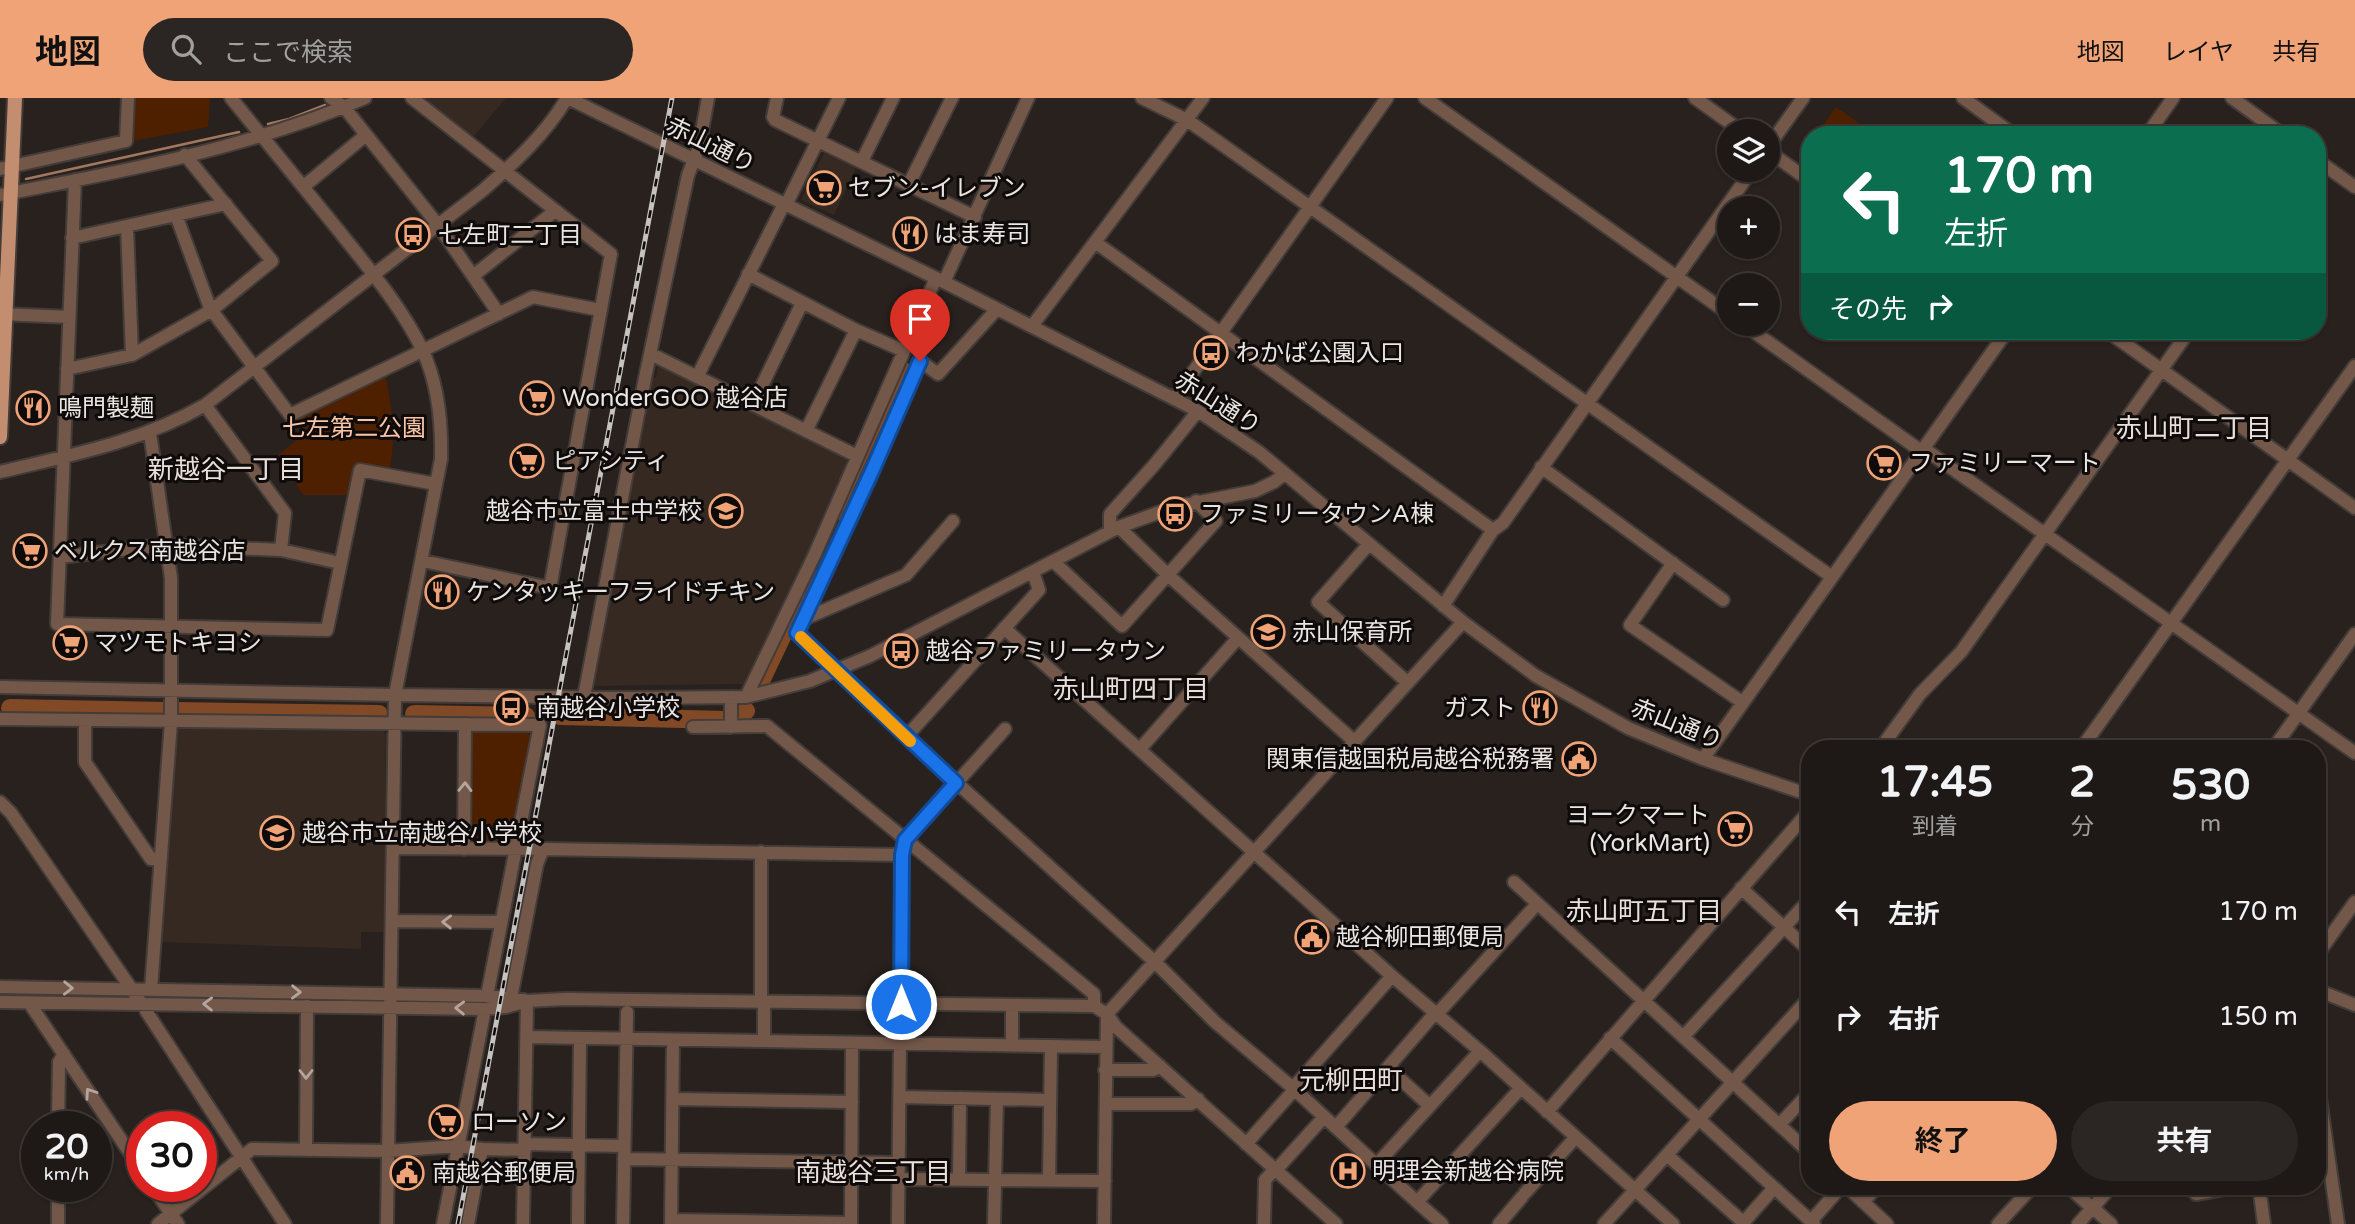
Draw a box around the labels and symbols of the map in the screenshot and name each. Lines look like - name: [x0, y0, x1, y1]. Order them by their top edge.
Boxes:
- street label: 赤山通り: [661, 111, 760, 180]
- supermarket icon: セブン-イレブン: [805, 169, 843, 207]
- place label: セブン-イレブン: [848, 174, 1026, 203]
- restaurant icon: はま寿司: [891, 215, 929, 253]
- bus stop icon: 七左町二丁目: [394, 216, 432, 254]
- place label: はま寿司: [934, 220, 1030, 249]
- place label: 七左町二丁目: [438, 221, 582, 250]
- pin: [890, 289, 950, 361]
- bus stop icon: わかば公園入口: [1192, 334, 1230, 372]
- place label: わかば公園入口: [1236, 339, 1404, 368]
- street label: 赤山通り: [1169, 366, 1266, 441]
- supermarket icon: WonderGOO 越谷店: [518, 379, 556, 417]
- place label: WonderGOO 越谷店: [562, 384, 788, 413]
- restaurant icon: 鳴門製麺: [14, 389, 52, 427]
- place label: 鳴門製麺: [58, 394, 154, 423]
- district label: 赤山町二丁目: [2116, 413, 2272, 444]
- park label: 七左第二公園: [282, 414, 426, 443]
- supermarket icon: ピアシティ: [508, 442, 546, 480]
- supermarket icon: ファミリーマート: [1865, 444, 1903, 482]
- place label: ピアシティ: [552, 447, 670, 476]
- place label: ファミリーマート: [1909, 449, 2101, 478]
- district label: 新越谷一丁目: [148, 454, 304, 485]
- school or university icon: 越谷市立富士中学校: [707, 492, 745, 530]
- bus stop icon: ファミリータウンA棟: [1156, 495, 1194, 533]
- place label: 越谷市立富士中学校: [486, 497, 702, 526]
- place label: ファミリータウンA棟: [1200, 500, 1434, 529]
- supermarket icon: ベルクス南越谷店: [11, 532, 49, 570]
- place label: ベルクス南越谷店: [54, 537, 245, 566]
- restaurant icon: ケンタッキーフライドチキン: [423, 573, 461, 611]
- place label: ケンタッキーフライドチキン: [466, 578, 775, 607]
- school or university icon: 赤山保育所: [1249, 613, 1287, 651]
- place label: 赤山保育所: [1292, 618, 1412, 647]
- supermarket icon: マツモトキヨシ: [51, 624, 89, 662]
- place label: マツモトキヨシ: [94, 629, 262, 658]
- bus stop icon: 越谷ファミリータウン: [882, 632, 920, 670]
- place label: 越谷ファミリータウン: [926, 637, 1166, 666]
- district label: 赤山町四丁目: [1053, 674, 1209, 705]
- bus stop icon: 南越谷小学校: [492, 689, 530, 727]
- restaurant icon: ガスト: [1521, 689, 1559, 727]
- street label: 赤山通り: [1627, 693, 1727, 756]
- place label: 南越谷小学校: [536, 694, 680, 723]
- place label: ガスト: [1444, 694, 1516, 723]
- public building icon: 関東信越国税局越谷税務署: [1560, 740, 1598, 778]
- place label: 関東信越国税局越谷税務署: [1266, 745, 1554, 774]
- one-way arrow: [457, 781, 472, 792]
- place label: ヨークマート (YorkMart): [1566, 801, 1710, 858]
- supermarket icon: ヨークマート (YorkMart): [1716, 810, 1754, 848]
- school or university icon: 越谷市立南越谷小学校: [258, 814, 296, 852]
- place label: 越谷市立南越谷小学校: [302, 819, 542, 848]
- district label: 赤山町五丁目: [1566, 896, 1722, 927]
- one-way arrow: [441, 914, 451, 930]
- public building icon: 越谷柳田郵便局: [1293, 918, 1331, 956]
- place label: 越谷柳田郵便局: [1336, 923, 1504, 952]
- position arrow: [864, 967, 938, 1041]
- one-way arrow: [63, 980, 74, 996]
- one-way arrow: [290, 985, 301, 1000]
- one-way arrow: [202, 997, 213, 1012]
- one-way arrow: [454, 1000, 464, 1016]
- district label: 元柳田町: [1299, 1065, 1403, 1096]
- one-way arrow: [299, 1069, 314, 1080]
- one-way arrow: [85, 1088, 98, 1101]
- supermarket icon: ローソン: [427, 1103, 465, 1141]
- place label: ローソン: [471, 1108, 567, 1137]
- speed limit sign: 30: [126, 1111, 217, 1202]
- hospital icon: 明理会新越谷病院: [1329, 1152, 1367, 1190]
- public building icon: 南越谷郵便局: [388, 1154, 426, 1192]
- district label: 南越谷三丁目: [795, 1157, 951, 1188]
- place label: 明理会新越谷病院: [1372, 1157, 1564, 1186]
- place label: 南越谷郵便局: [432, 1159, 576, 1188]

